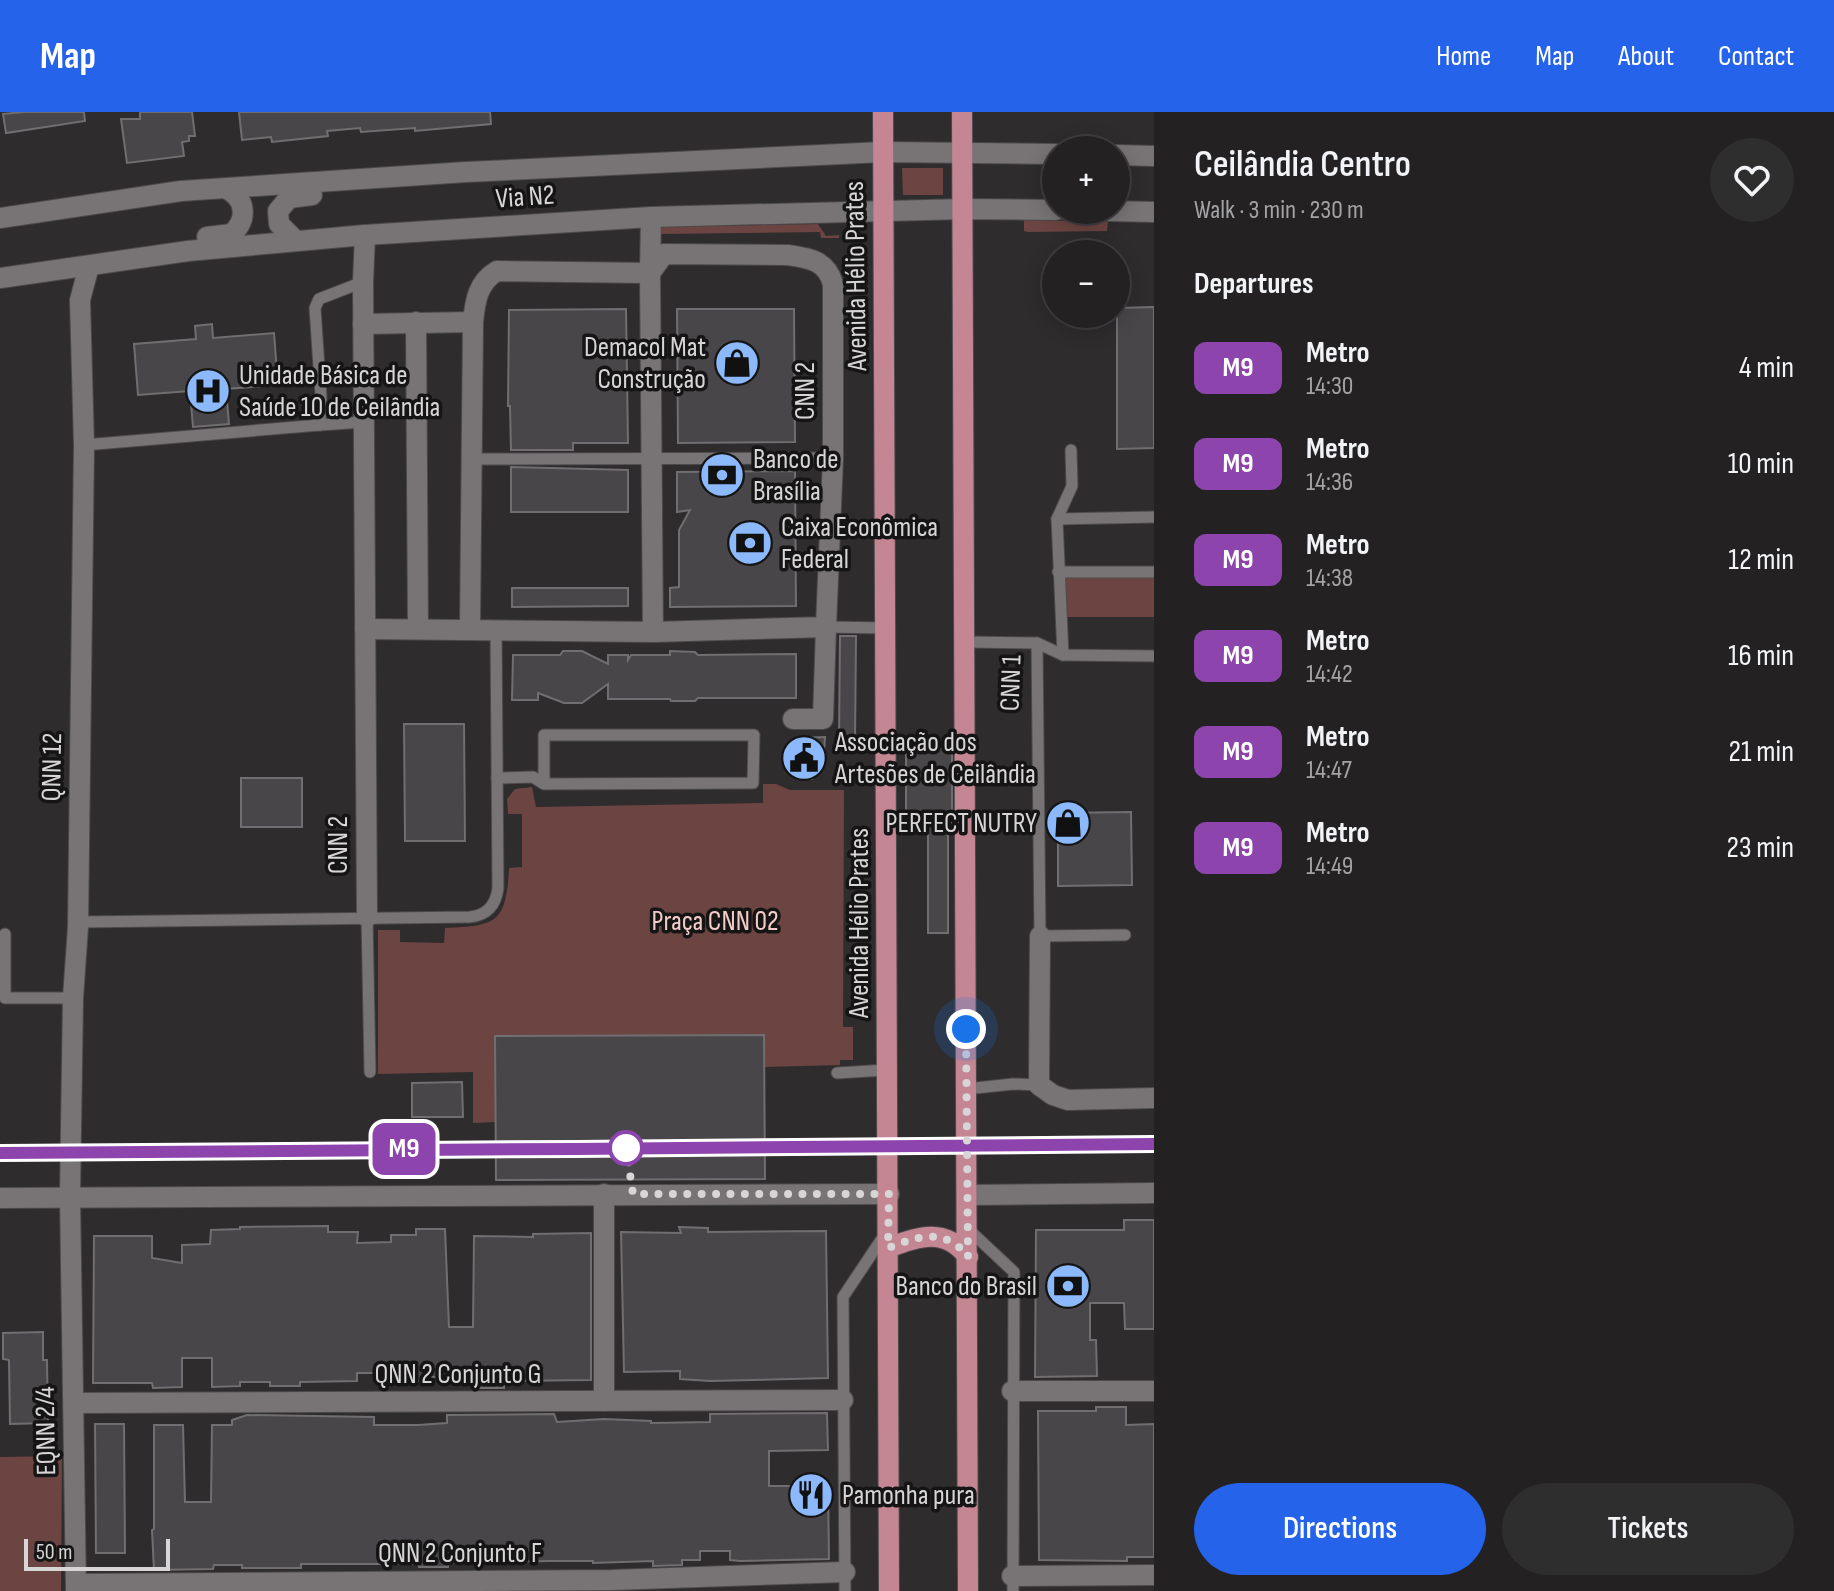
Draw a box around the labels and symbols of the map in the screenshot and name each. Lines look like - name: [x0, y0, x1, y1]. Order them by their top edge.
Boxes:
- street label: Via N2: [494, 178, 556, 216]
- street label: Avenida Hélio Prates: [838, 181, 874, 372]
- place label: Demacol Mat Construção: [584, 331, 706, 396]
- shop icon: Demacol Mat Construção: [713, 339, 761, 387]
- place label: Unidade Básica de Saúde 10 de Ceilândia: [239, 359, 440, 424]
- street label: CNN 2: [789, 362, 822, 420]
- hospital icon: Unidade Básica de Saúde 10 de Ceilândia: [184, 367, 232, 415]
- place label: Banco de Brasília: [753, 443, 838, 508]
- bank icon: Banco de Brasília: [698, 451, 746, 499]
- place label: Caixa Econômica Federal: [781, 511, 938, 576]
- bank icon: Caixa Econômica Federal: [726, 519, 774, 567]
- street label: CNN 1: [994, 654, 1028, 712]
- place label: Associação dos Artesões de Ceilândia: [834, 726, 1036, 791]
- street label: QNN 12: [35, 732, 69, 802]
- public building icon: Associação dos Artesões de Ceilândia: [780, 734, 828, 782]
- shop icon: PERFECT NUTRY: [1044, 799, 1092, 847]
- place label: PERFECT NUTRY: [886, 807, 1037, 840]
- street label: CNN 2: [322, 816, 355, 874]
- street label: Avenida Hélio Prates: [843, 828, 876, 1019]
- park label: Praça CNN 02: [652, 905, 778, 938]
- your location: [946, 1009, 986, 1049]
- line badge: M9: [368, 1123, 440, 1175]
- unlabelled marker: [609, 1131, 643, 1165]
- bank icon: Banco do Brasil: [1044, 1262, 1092, 1310]
- place label: Banco do Brasil: [895, 1270, 1037, 1303]
- street label: QNN 2 Conjunto G: [374, 1358, 542, 1391]
- street label: EQNN 2/4: [29, 1386, 63, 1476]
- restaurant icon: Pamonha pura: [787, 1471, 835, 1519]
- place label: Pamonha pura: [842, 1479, 975, 1512]
- scale bar: [24, 1535, 170, 1571]
- street label: QNN 2 Conjunto F: [378, 1537, 542, 1570]

